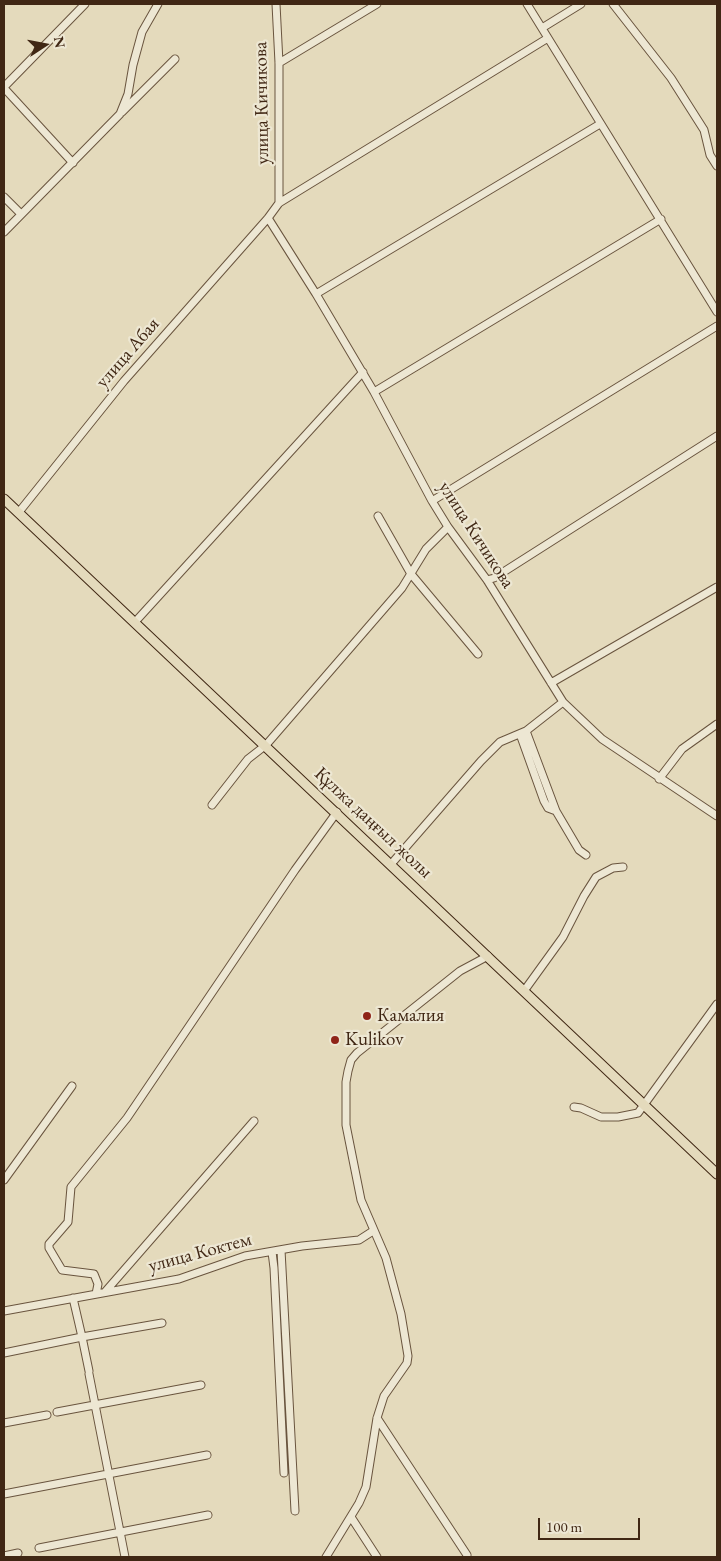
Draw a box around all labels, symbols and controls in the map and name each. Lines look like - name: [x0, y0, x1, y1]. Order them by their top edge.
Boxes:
- north arrow: [20, 20, 70, 70]
- text: N: [50, 35, 70, 49]
- street label: улица Кичикова: [250, 41, 274, 165]
- street label: улица Абая: [91, 313, 165, 393]
- street label: улица Кичикова: [433, 477, 519, 593]
- street label: Құлжа даңғыл жолы: [309, 763, 437, 883]
- place label: Камалия: [377, 1005, 444, 1027]
- marker: Камалия: [361, 1010, 373, 1022]
- place label: Kulikov: [345, 1029, 404, 1051]
- marker: Kulikov: [329, 1034, 341, 1046]
- street label: улица Коктем: [146, 1228, 254, 1278]
- scale bar: [541, 1508, 644, 1540]
- text: 100 m: [546, 1517, 582, 1536]

